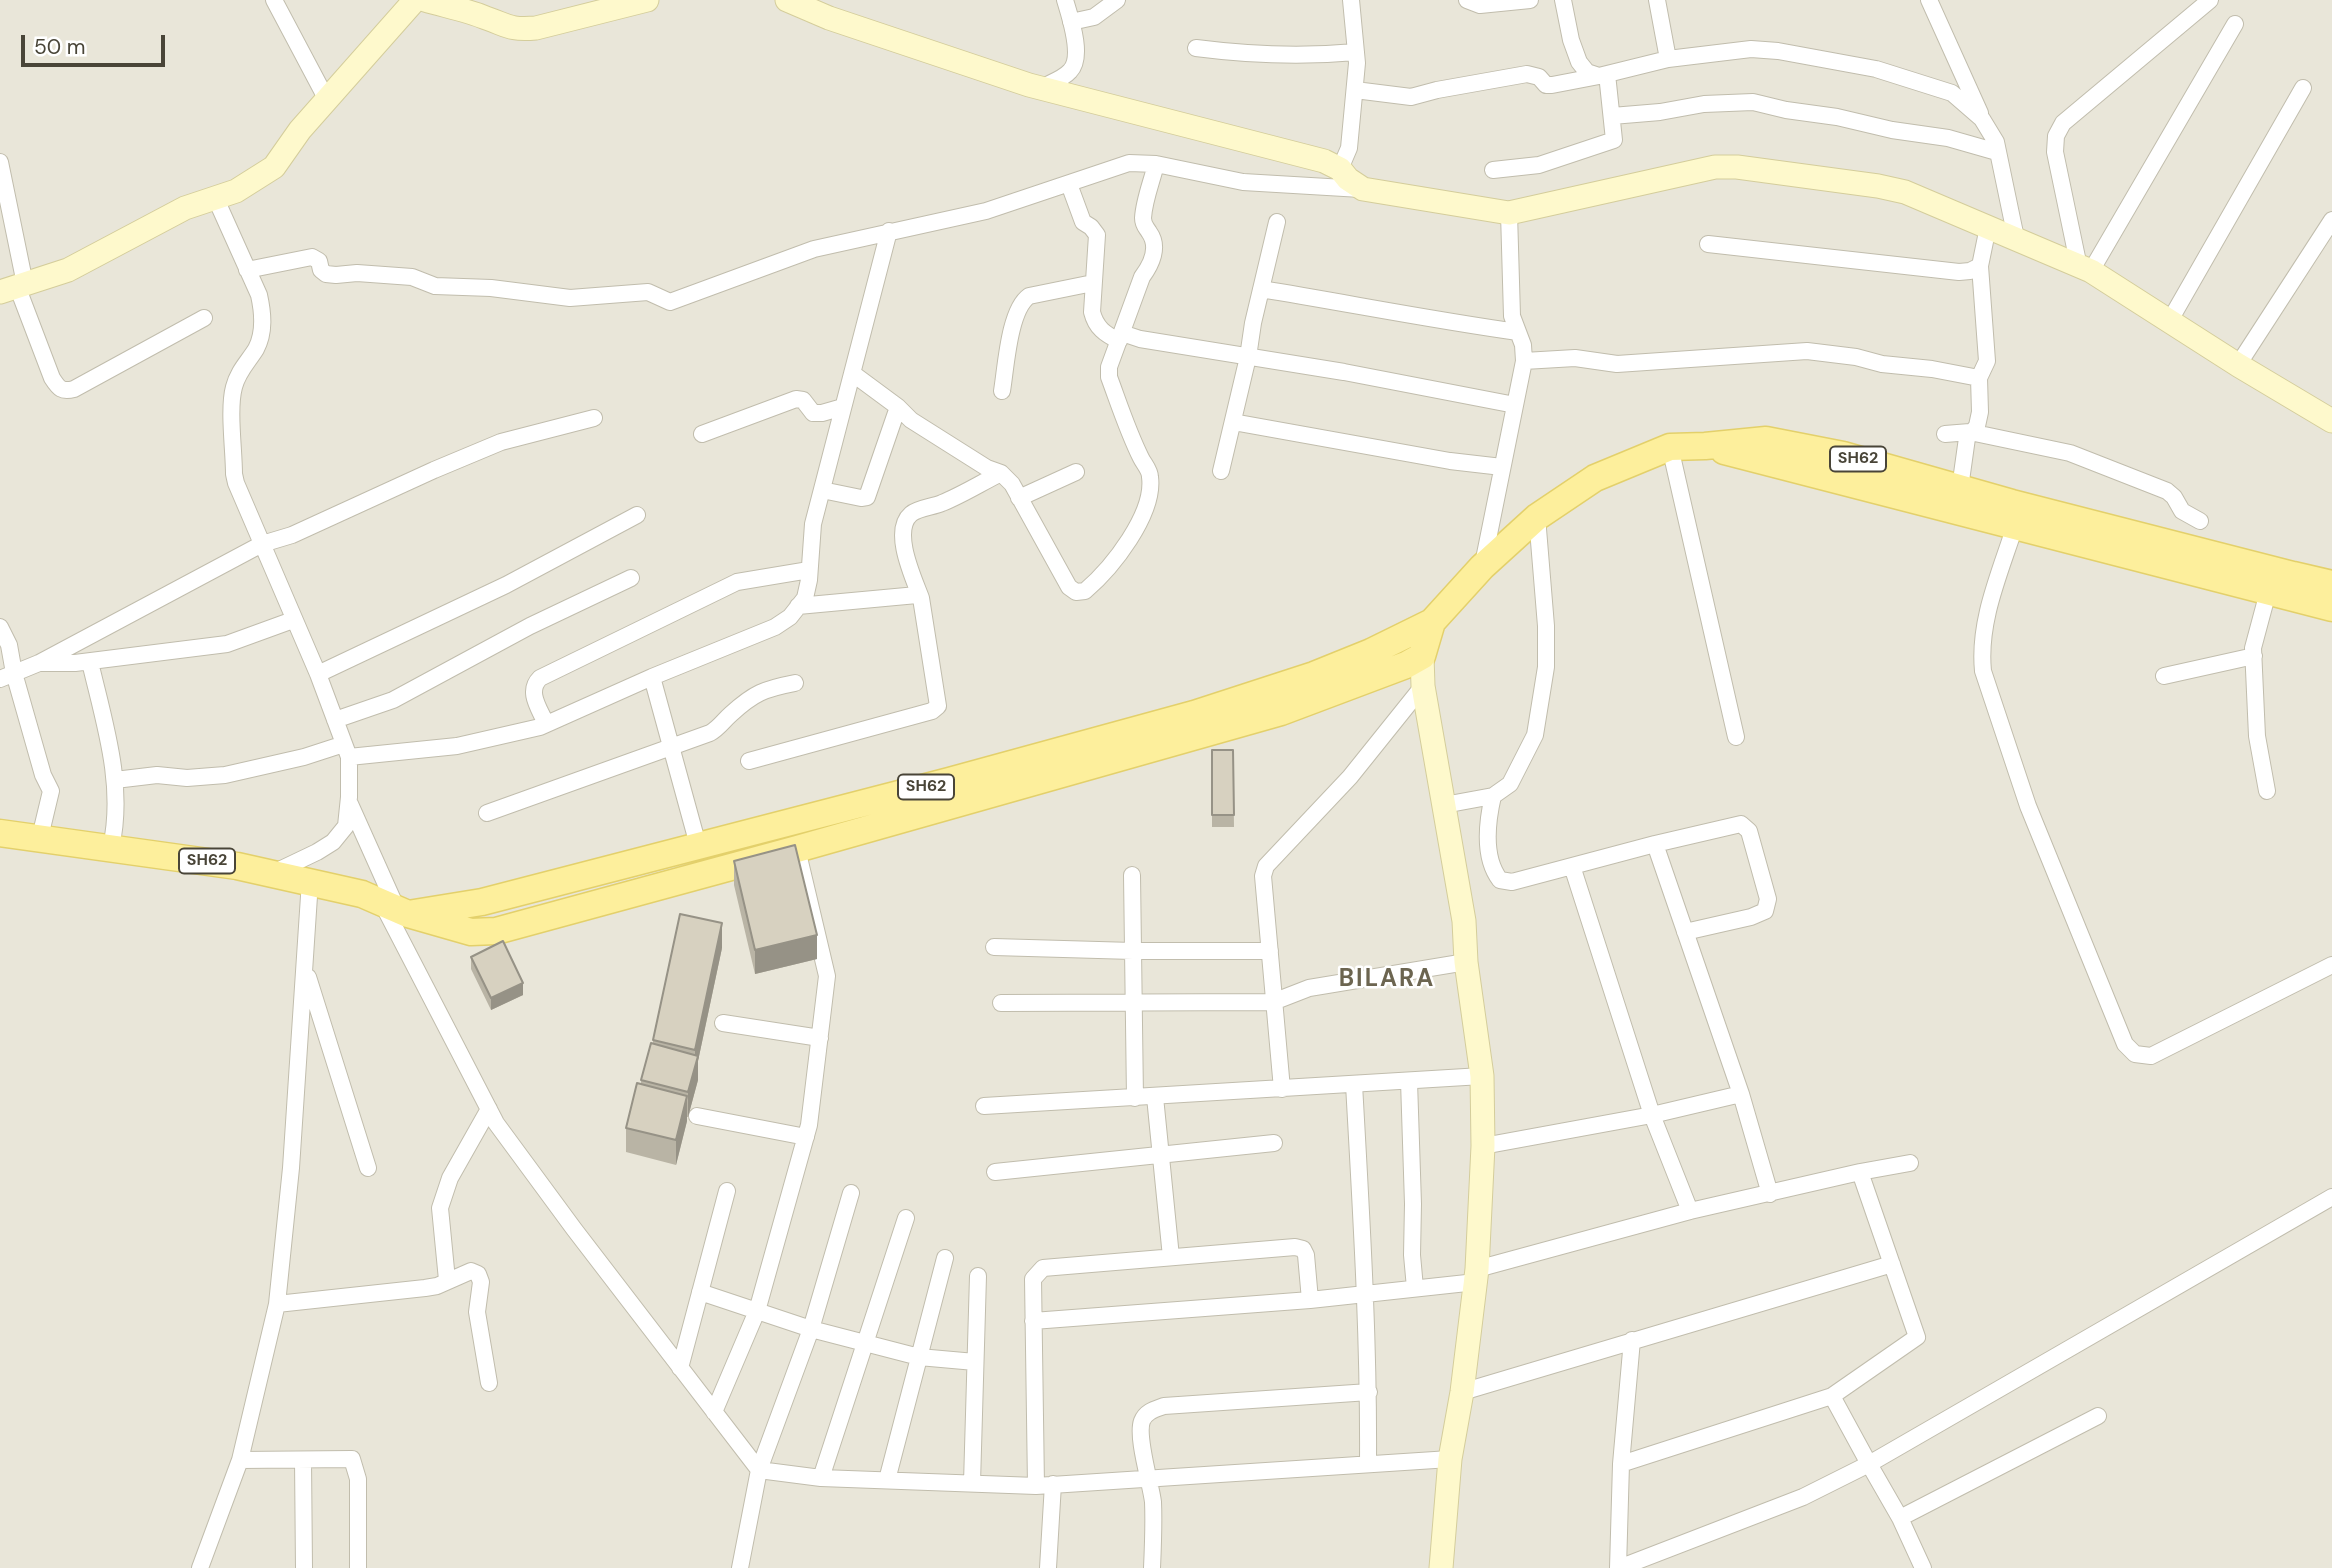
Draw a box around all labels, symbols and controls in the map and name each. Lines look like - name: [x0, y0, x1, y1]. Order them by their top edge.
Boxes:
- scale bar: [24, 21, 168, 65]
- text: 50 m: [34, 33, 85, 61]
- road number: SH62: [1830, 446, 1886, 472]
- road number: SH62: [898, 774, 954, 800]
- road number: SH62: [179, 848, 235, 874]
- district label: BILARA: [1340, 966, 1434, 994]

